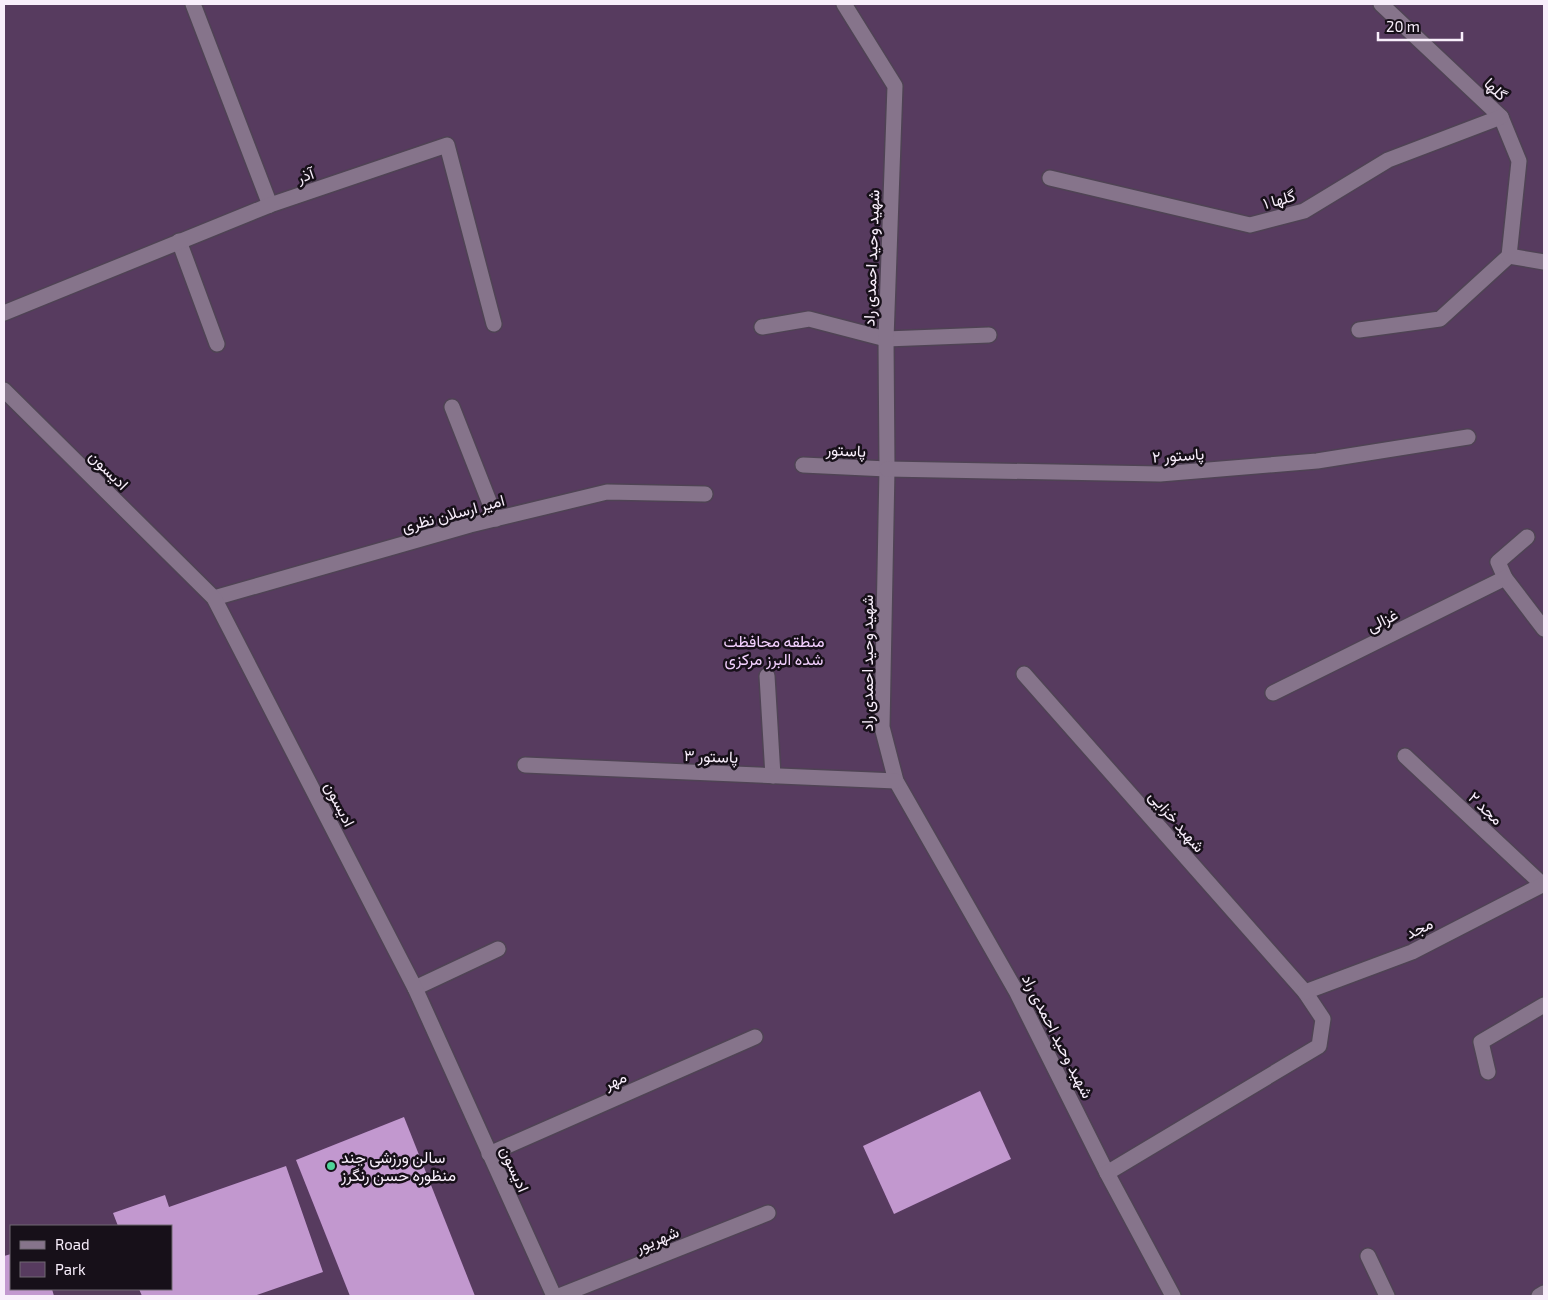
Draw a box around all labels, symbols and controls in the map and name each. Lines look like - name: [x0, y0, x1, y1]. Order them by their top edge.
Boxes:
- scale bar: [1378, 10, 1462, 42]
- text: 20 m: [1386, 17, 1420, 35]
- street label: گلها: [1480, 73, 1512, 105]
- street label: آذر: [293, 162, 318, 188]
- street label: گلها ۱: [1261, 185, 1298, 214]
- street label: شهید وحید احمدی راد: [859, 189, 884, 327]
- street label: پاستور: [824, 439, 867, 463]
- street label: پاستور ۲: [1151, 443, 1205, 469]
- street label: ادیسون: [84, 446, 133, 495]
- street label: امیر ارسلان نظری: [399, 490, 507, 537]
- street label: شهید وحید احمدی راد: [857, 595, 878, 731]
- street label: غزالی: [1363, 604, 1401, 637]
- park label: منطقه محافظت شده البرز مرکزی: [723, 631, 825, 670]
- street label: پاستور ۳: [683, 745, 738, 769]
- street label: ادیسون: [319, 778, 360, 830]
- street label: شهید خزایی: [1144, 786, 1209, 857]
- street label: مجد ۲: [1465, 787, 1507, 829]
- street label: مجد: [1402, 913, 1436, 943]
- street label: شهید وحید احمدی راد: [1017, 970, 1098, 1102]
- street label: مهر: [600, 1066, 630, 1095]
- street label: ادیسون: [495, 1143, 534, 1195]
- place label: سالن ورزشی چند منظوره حسن رنگرز: [340, 1147, 456, 1186]
- marker: سالن ورزشی چند منظوره حسن رنگرز: [325, 1160, 337, 1172]
- street label: شهریور: [631, 1221, 682, 1258]
- legend: [10, 1225, 172, 1290]
- text: Road: [55, 1235, 90, 1253]
- text: Park: [55, 1260, 86, 1278]

